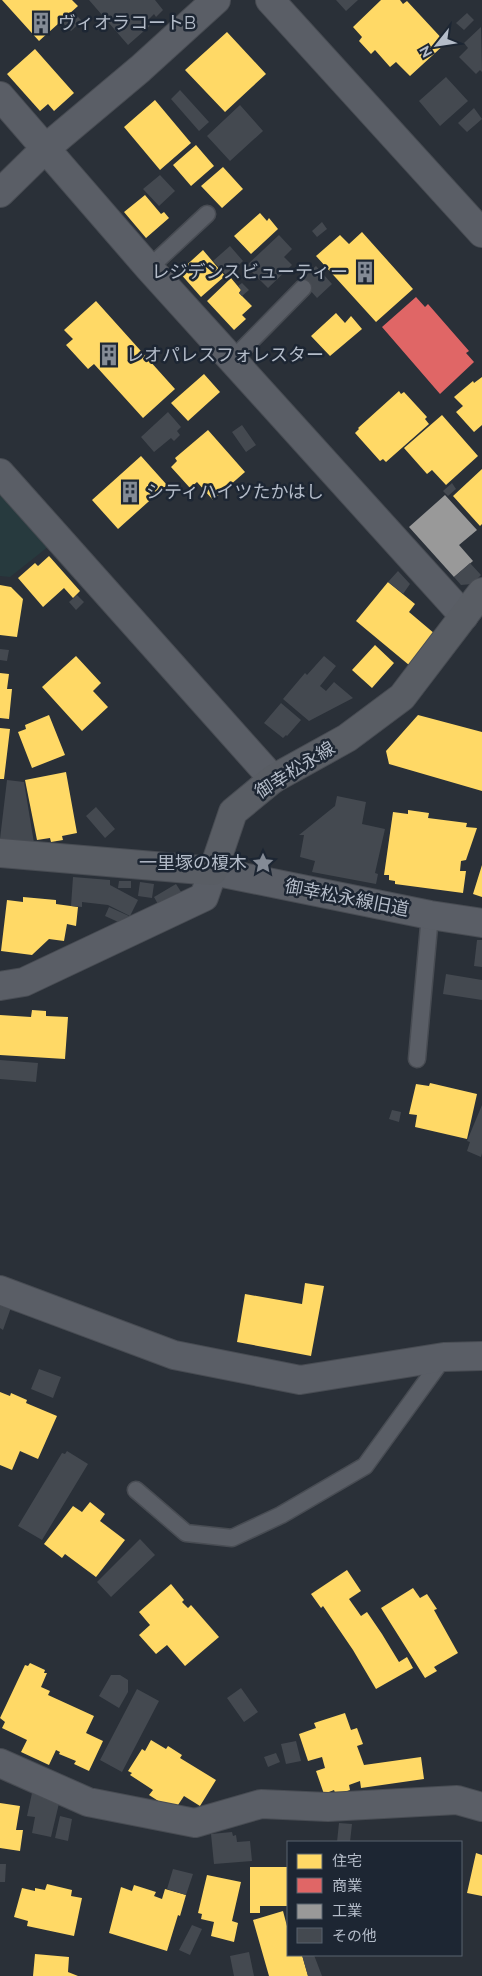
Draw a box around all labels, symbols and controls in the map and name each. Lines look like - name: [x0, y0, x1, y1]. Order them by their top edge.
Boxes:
- building icon: ヴィオラコートB: [28, 10, 54, 36]
- place label: ヴィオラコートB: [58, 12, 196, 33]
- north arrow: [412, 20, 462, 70]
- text: N: [416, 43, 435, 60]
- building icon: レジデンスビューティー: [352, 259, 378, 285]
- place label: レジデンスビューティー: [151, 261, 348, 282]
- building icon: レオパレスフォレスター: [96, 342, 122, 368]
- place label: レオパレスフォレスター: [126, 344, 324, 365]
- building icon: シティハイツたかはし: [117, 479, 143, 505]
- place label: シティハイツたかはし: [146, 481, 324, 502]
- street label: 御幸松永線: [251, 737, 338, 802]
- place icon: 一里塚の榎木: [250, 850, 276, 876]
- place label: 一里塚の榎木: [139, 852, 247, 873]
- street label: 御幸松永線旧道: [283, 875, 411, 920]
- legend: [287, 1841, 462, 1956]
- text: 住宅: [332, 1852, 362, 1870]
- text: 商業: [332, 1877, 362, 1895]
- text: 工業: [332, 1902, 362, 1920]
- text: その他: [332, 1927, 377, 1945]

